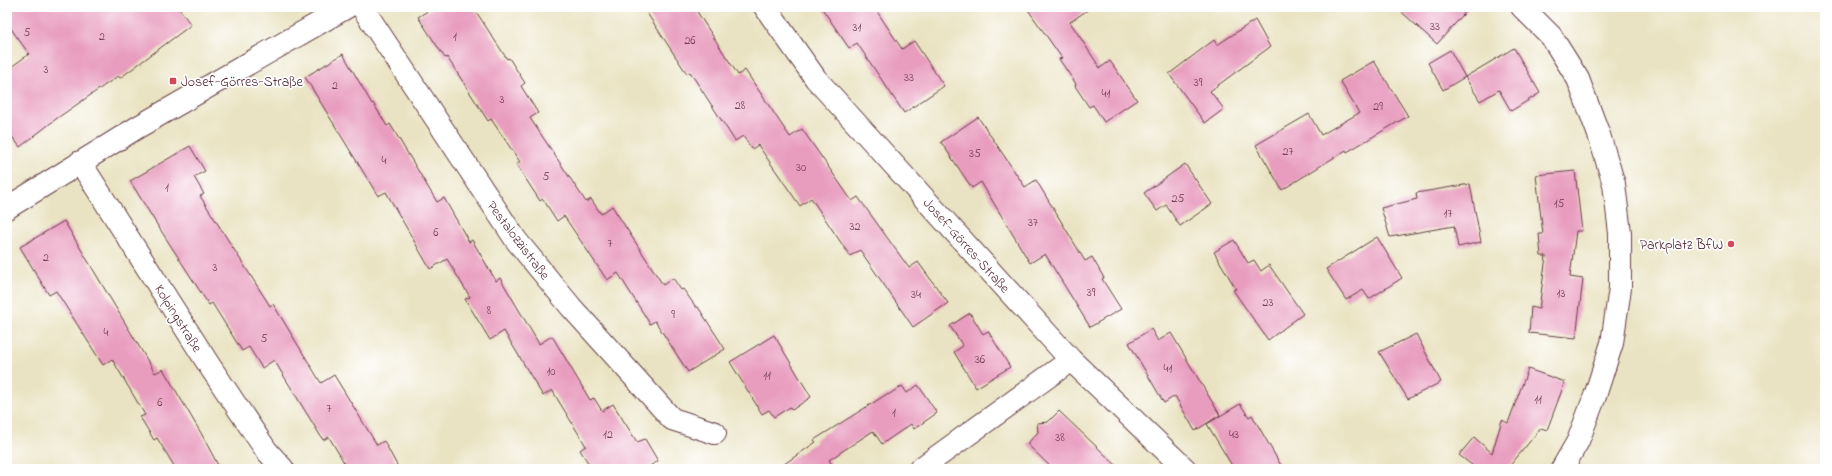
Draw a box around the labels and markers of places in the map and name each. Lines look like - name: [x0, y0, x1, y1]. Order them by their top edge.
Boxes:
- place label: Josef-Görres-Straße: [181, 72, 304, 93]
- marker: Josef-Görres-Straße: [168, 76, 178, 86]
- place label: Parkplatz BfW: [1640, 235, 1723, 256]
- marker: Parkplatz BfW: [1726, 239, 1736, 249]

